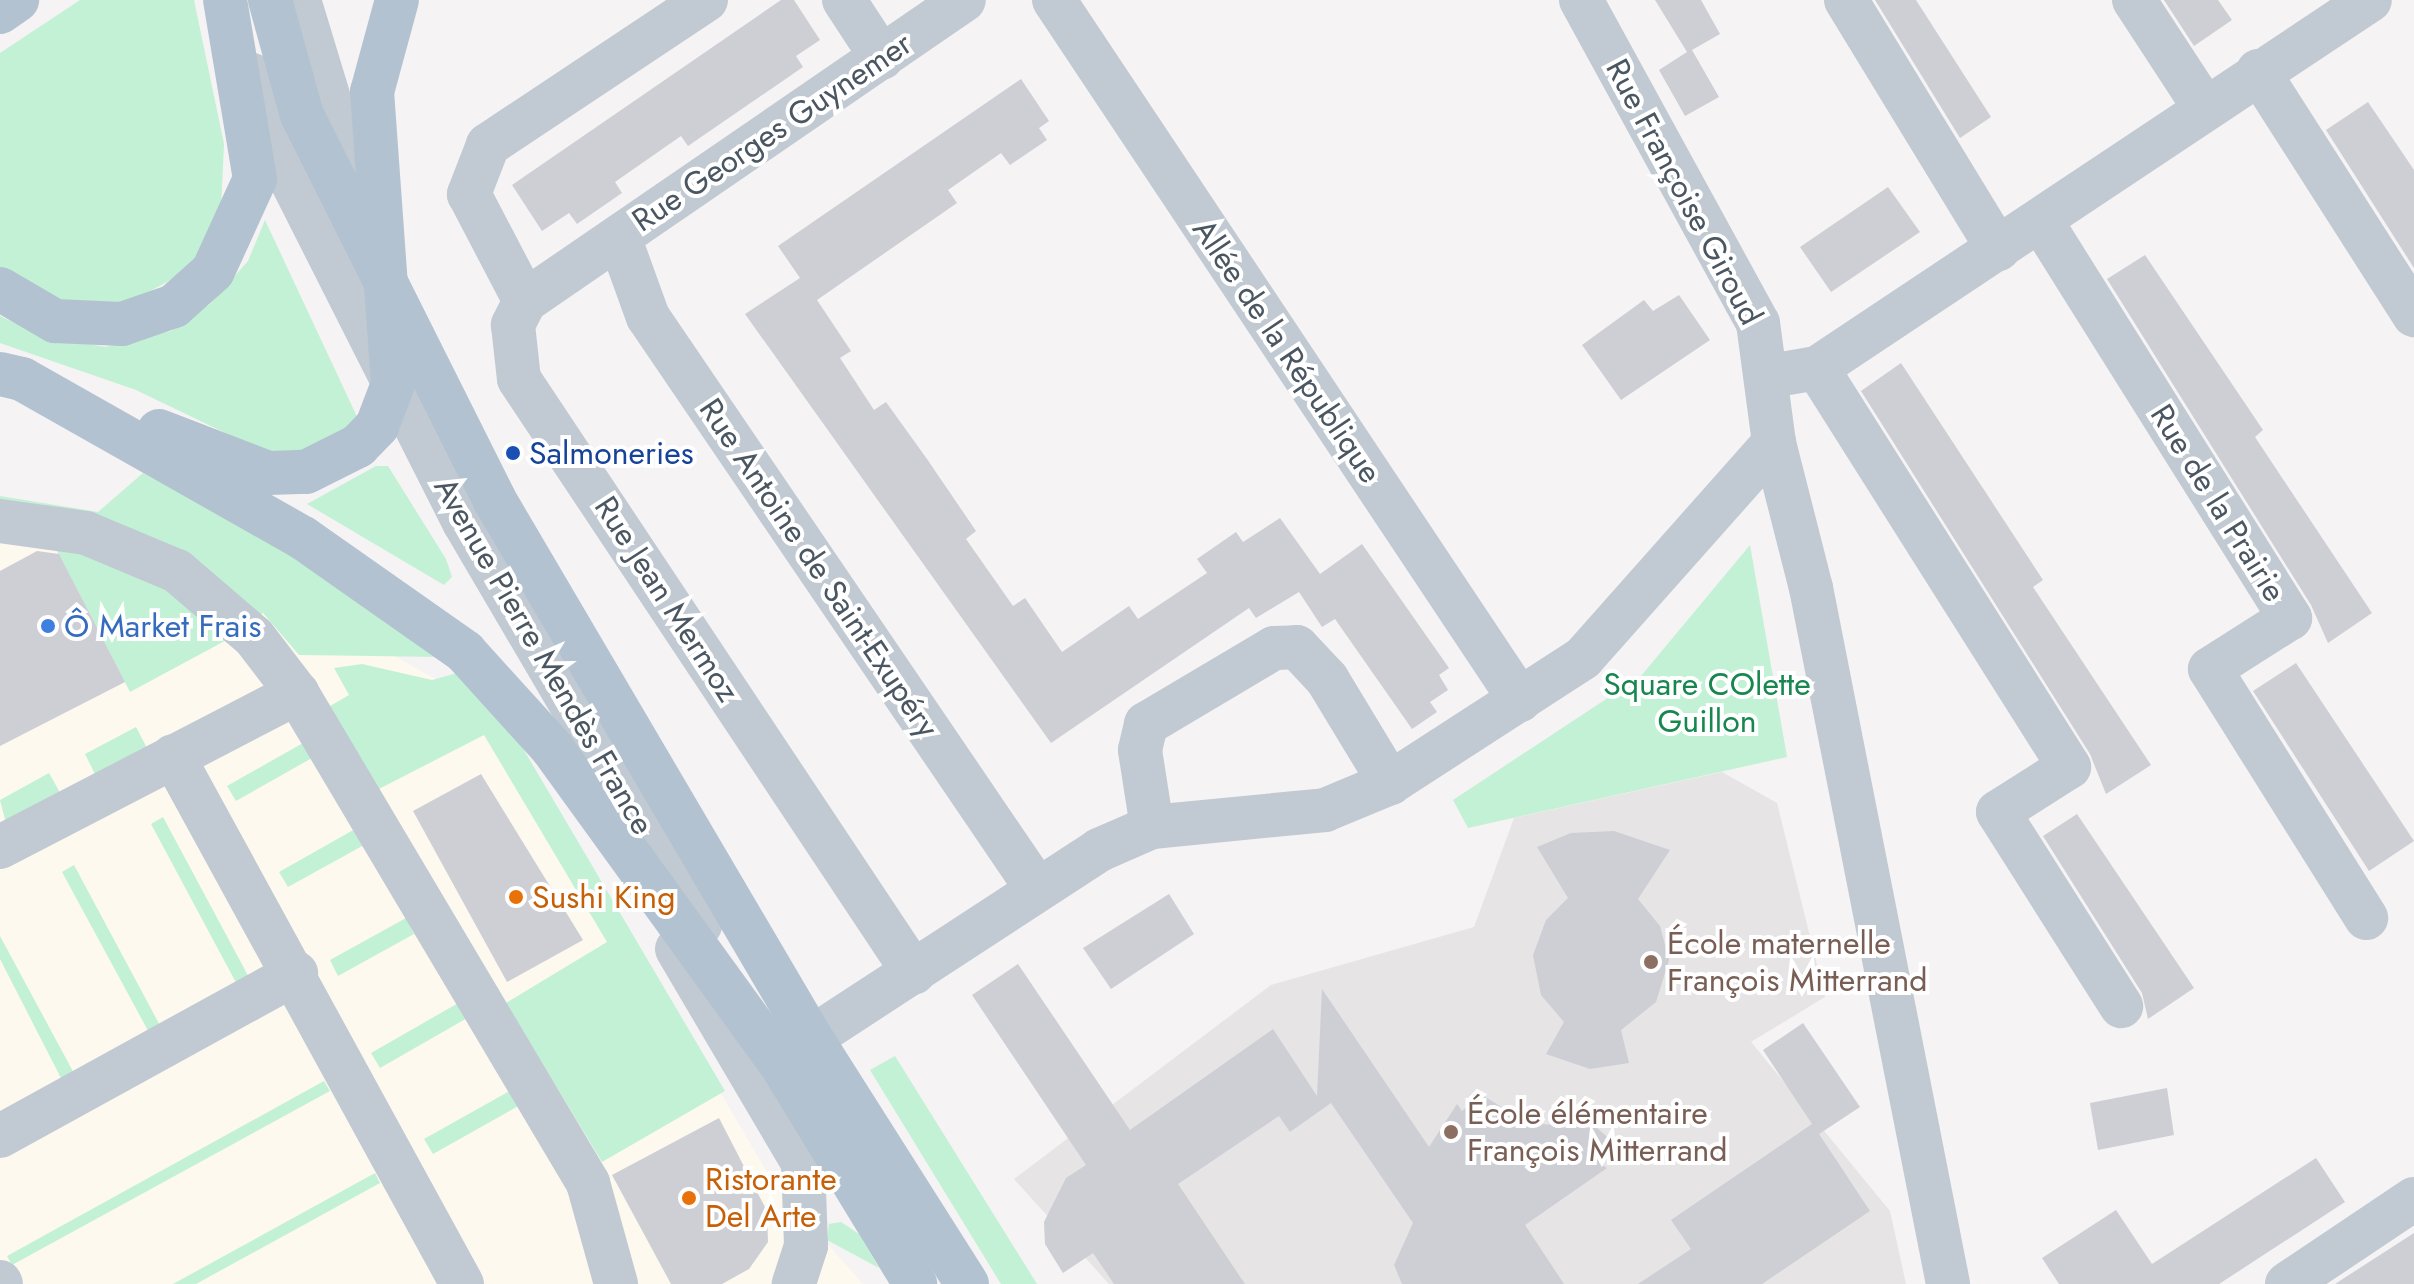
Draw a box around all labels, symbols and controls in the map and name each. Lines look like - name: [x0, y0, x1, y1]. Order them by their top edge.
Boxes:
- street label: Rue Georges Guynemer: [625, 24, 919, 240]
- street label: Rue Françoise Giroud: [1598, 53, 1770, 331]
- street label: Allée de la République: [1184, 212, 1390, 490]
- street label: Rue Antoine de Saint-Exupéry: [691, 391, 947, 745]
- street label: Rue de la Prairie: [2142, 397, 2294, 609]
- place label: Salmoneries: [529, 434, 694, 472]
- marker: Salmoneries: [504, 444, 522, 462]
- street label: Avenue Pierre Mendès France: [426, 471, 662, 841]
- street label: Rue Jean Mermoz: [586, 489, 748, 709]
- place label: Ô Market Frais: [64, 607, 261, 645]
- marker: Ô Market Frais: [39, 617, 57, 635]
- park label: Square COlette Guillon: [1603, 666, 1811, 741]
- place label: Sushi King: [532, 878, 675, 916]
- marker: Sushi King: [507, 888, 525, 906]
- place label: École maternelle François Mitterrand: [1667, 925, 1928, 1000]
- marker: École maternelle François Mitterrand: [1642, 953, 1660, 971]
- place label: École élémentaire François Mitterrand: [1467, 1095, 1728, 1170]
- marker: École élémentaire François Mitterrand: [1442, 1123, 1460, 1141]
- place label: Ristorante Del Arte: [705, 1161, 837, 1236]
- marker: Ristorante Del Arte: [680, 1189, 698, 1207]

